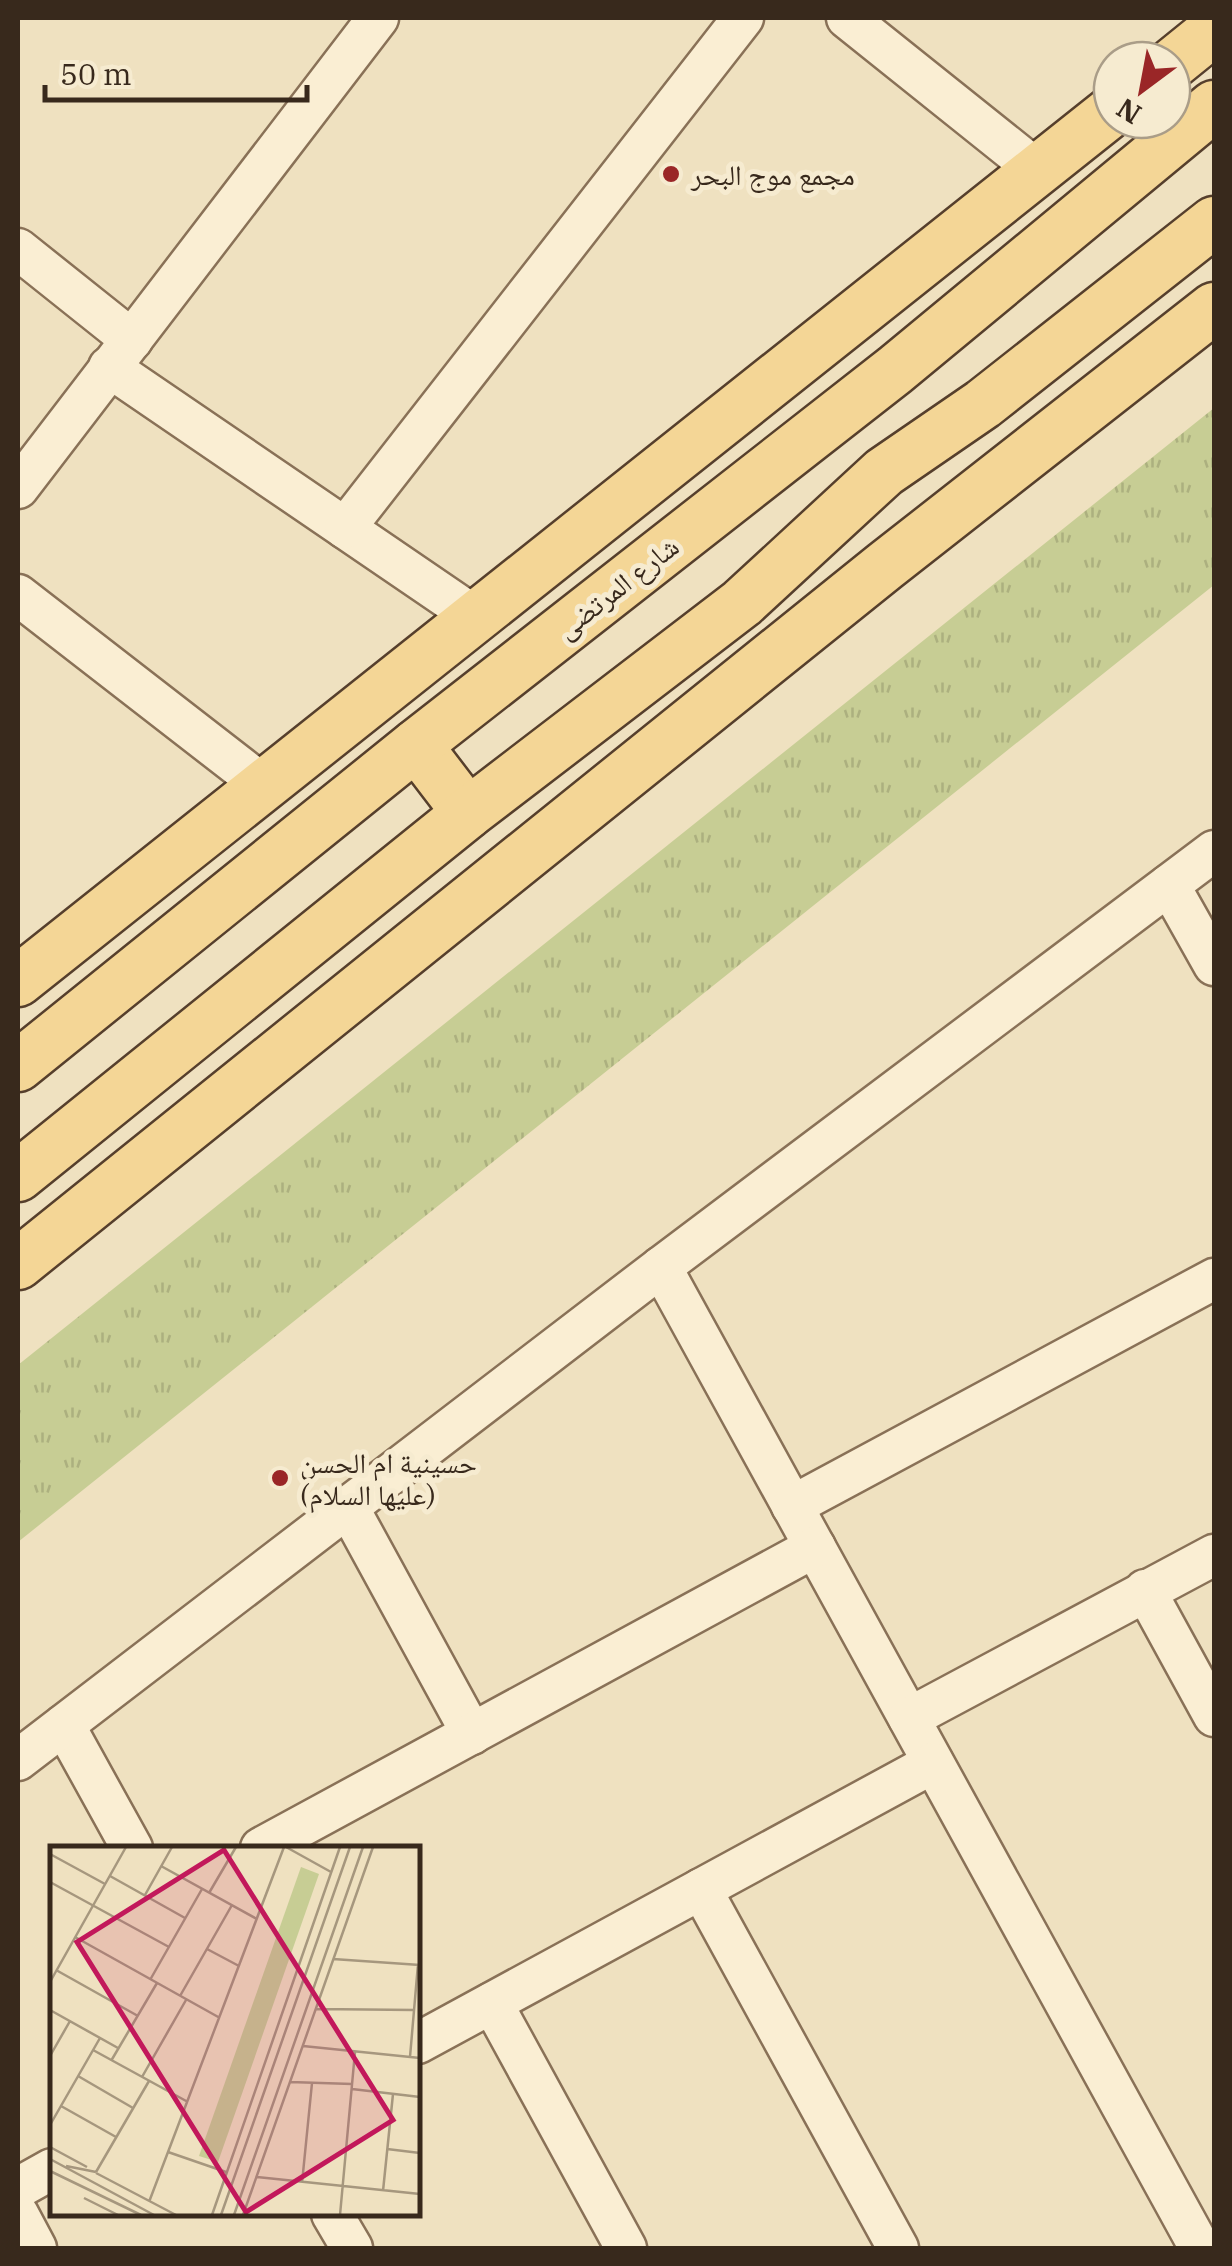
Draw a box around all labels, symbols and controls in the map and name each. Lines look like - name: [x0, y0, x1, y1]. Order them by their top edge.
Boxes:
- scale bar: [45, 40, 308, 102]
- north arrow: [1092, 40, 1192, 140]
- text: 50 m: [60, 54, 132, 93]
- text: N: [1109, 90, 1148, 133]
- place label: مجمع موج البحر: [690, 156, 855, 193]
- marker: مجمع موج البحر: [660, 163, 682, 185]
- street label: شارع المرتضى: [548, 528, 686, 646]
- place label: حسينية ام الحسن (عليها السلام): [300, 1444, 477, 1514]
- marker: حسينية ام الحسن (عليها السلام): [269, 1467, 291, 1489]
- inset map: [50, 1846, 420, 2216]

